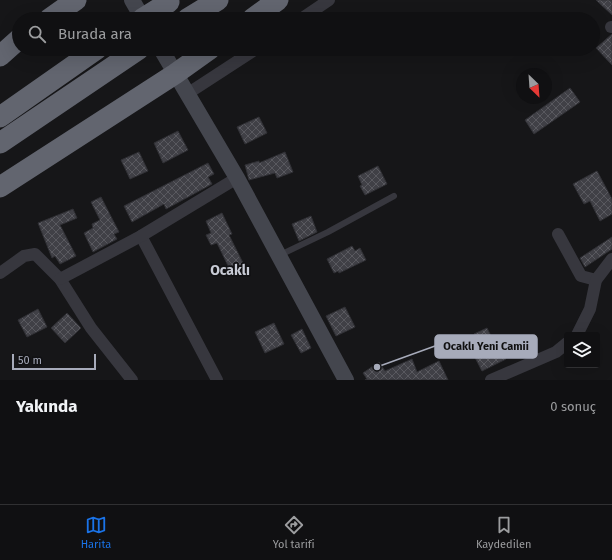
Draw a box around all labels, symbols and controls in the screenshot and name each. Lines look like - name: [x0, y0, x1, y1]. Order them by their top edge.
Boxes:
- search box: [12, 12, 600, 56]
- icon: search: [26, 23, 48, 45]
- text: Burada ara: [58, 25, 132, 43]
- north arrow: [516, 68, 552, 104]
- district label: Ocaklı: [210, 262, 250, 279]
- map controls: [564, 332, 600, 368]
- button: layers: [564, 332, 600, 368]
- callout: Ocaklı Yeni Camii: [435, 335, 537, 358]
- text: Ocaklı Yeni Camii: [443, 340, 529, 353]
- scale bar: [12, 352, 96, 371]
- text: 50 m: [18, 354, 42, 367]
- text: Yakında: [16, 396, 77, 417]
- text: 0 sonuç: [550, 399, 596, 414]
- tab: Harita: [81, 514, 111, 551]
- tab: Yol tarifi: [273, 514, 315, 551]
- tab: Kaydedilen: [476, 514, 531, 551]

